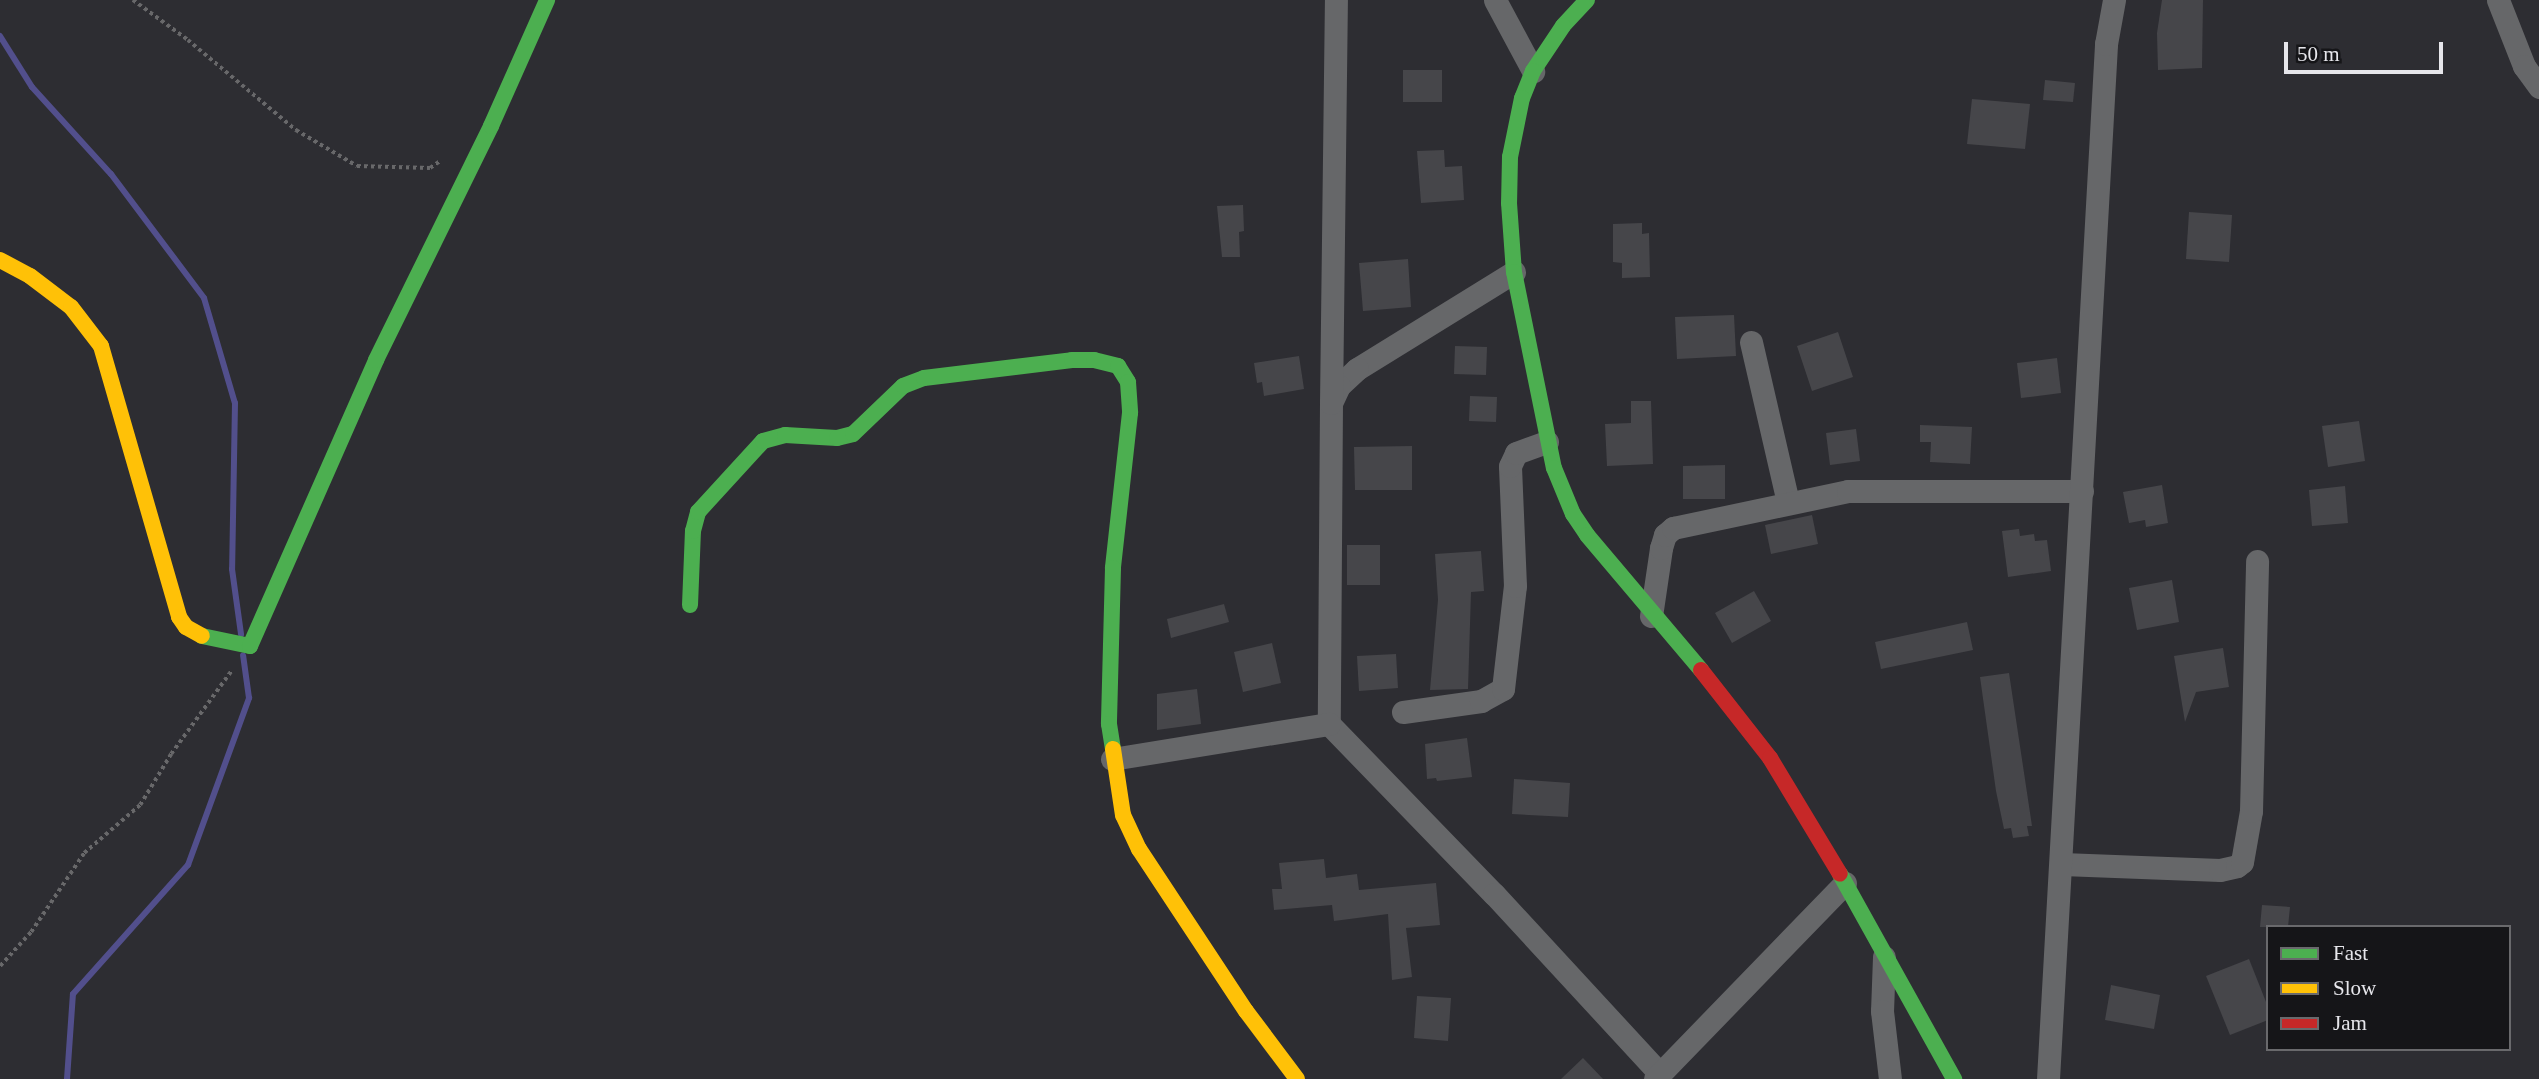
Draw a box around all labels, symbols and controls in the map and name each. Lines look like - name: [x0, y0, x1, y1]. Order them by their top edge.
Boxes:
- scale bar: [2287, 28, 2446, 72]
- text: 50 m: [2297, 42, 2340, 66]
- legend: [2266, 925, 2511, 1051]
- text: Fast: [2333, 941, 2368, 965]
- text: Slow: [2333, 976, 2376, 1000]
- text: Jam: [2333, 1011, 2367, 1035]

